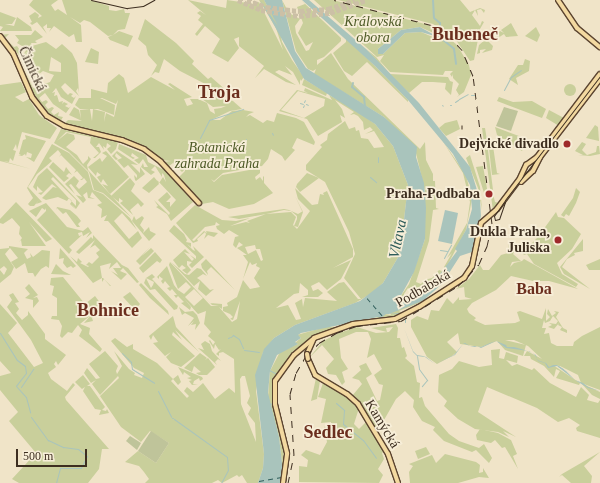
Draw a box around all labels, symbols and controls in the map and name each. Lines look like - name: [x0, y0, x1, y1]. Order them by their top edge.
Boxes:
- park label: Královská obora: [342, 14, 404, 46]
- district label: Bubeneč: [426, 23, 504, 45]
- street label: Čimická: [14, 42, 50, 96]
- district label: Troja: [197, 81, 241, 103]
- place label: Dejvické divadlo: [445, 136, 559, 152]
- marker: Dejvické divadlo: [562, 139, 572, 149]
- park label: Botanická zahrada Praha: [170, 140, 264, 172]
- place label: Praha-Podbaba: [375, 186, 480, 202]
- marker: Praha-Podbaba: [483, 188, 495, 200]
- water label: Vltava: [385, 216, 411, 262]
- place label: Dukla Praha, Juliska: [462, 224, 550, 256]
- marker: Dukla Praha, Juliska: [553, 235, 563, 245]
- street label: Podbabská: [388, 264, 458, 314]
- district label: Baba: [514, 279, 554, 299]
- district label: Bohnice: [72, 299, 144, 321]
- street label: Kamýcká: [360, 395, 404, 453]
- district label: Sedlec: [299, 421, 357, 443]
- scale bar: [18, 441, 89, 467]
- text: 500 m: [23, 449, 53, 463]

